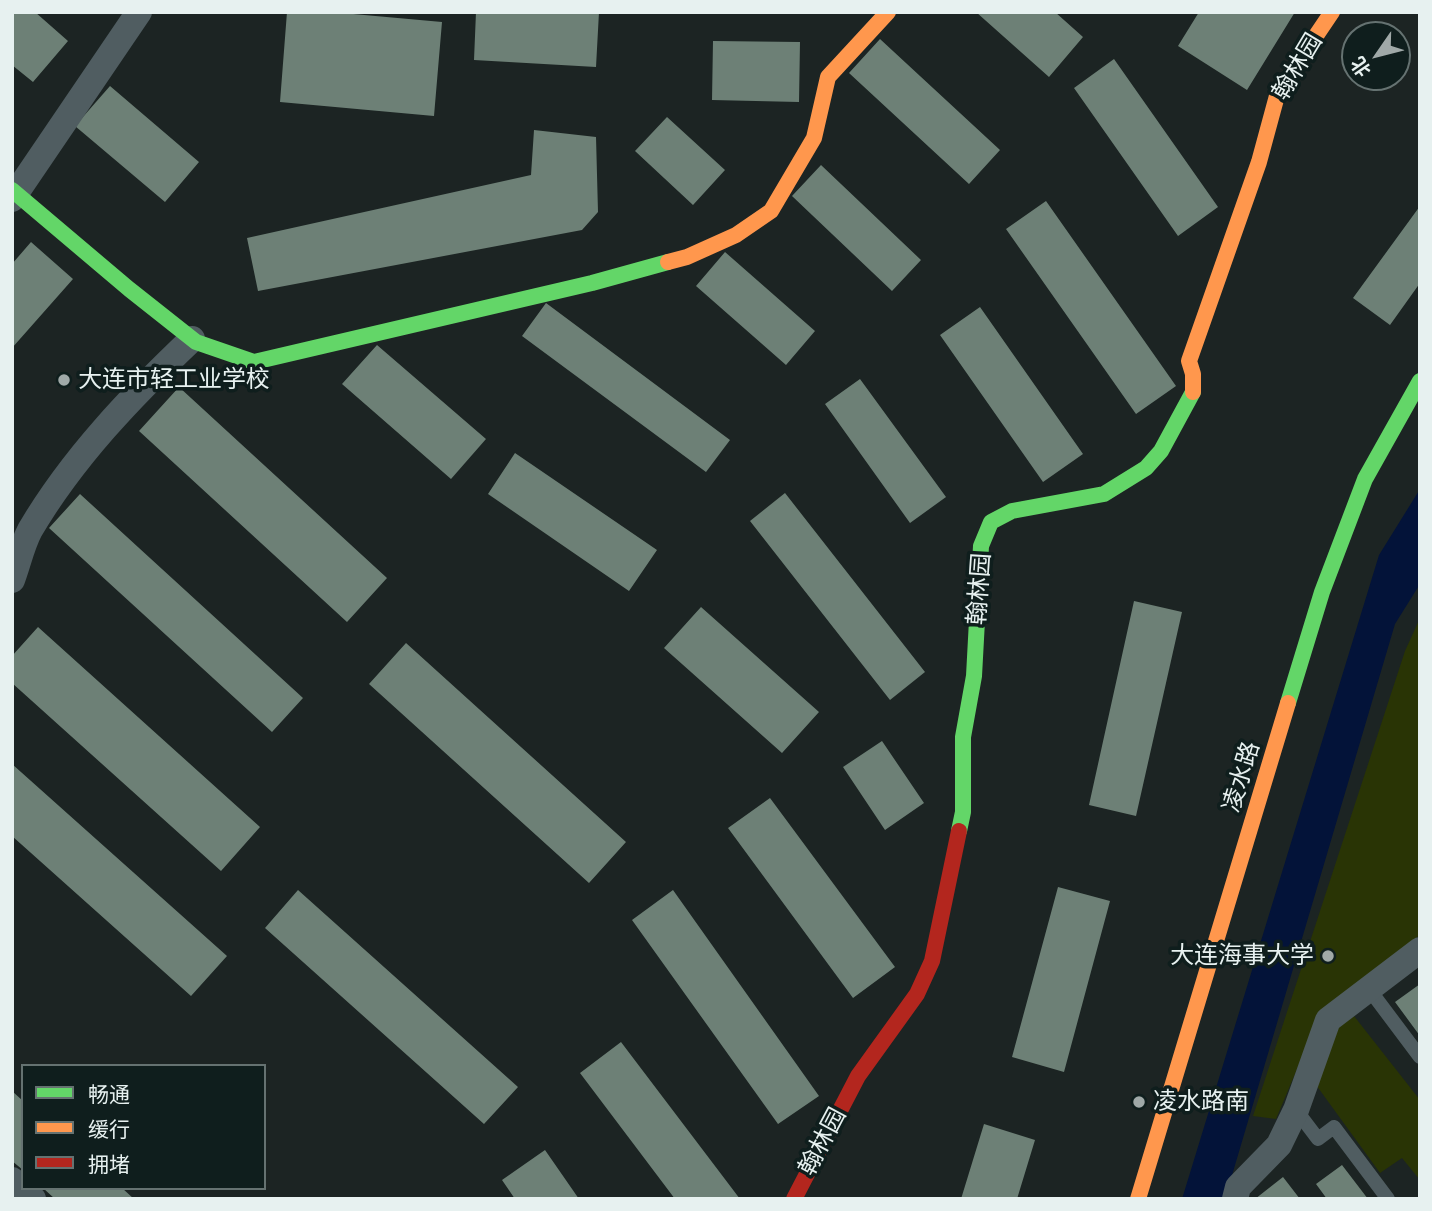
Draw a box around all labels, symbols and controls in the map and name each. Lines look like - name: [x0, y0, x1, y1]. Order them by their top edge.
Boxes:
- north arrow: [1341, 21, 1411, 91]
- street label: 翰林园: [1267, 29, 1329, 105]
- text: 北: [1344, 52, 1377, 82]
- place label: 大连市轻工业学校: [78, 366, 270, 394]
- marker: 大连市轻工业学校: [56, 372, 72, 388]
- street label: 翰林园: [963, 552, 997, 626]
- street label: 凌水路: [1218, 738, 1266, 816]
- place label: 大连海事大学: [1170, 942, 1314, 970]
- marker: 大连海事大学: [1320, 948, 1336, 964]
- legend: [21, 1064, 266, 1190]
- text: 畅通: [88, 1080, 130, 1108]
- place label: 凌水路南: [1153, 1088, 1249, 1116]
- marker: 凌水路南: [1131, 1094, 1147, 1110]
- street label: 翰林园: [793, 1103, 853, 1181]
- text: 缓行: [88, 1115, 130, 1143]
- text: 拥堵: [88, 1150, 130, 1178]

